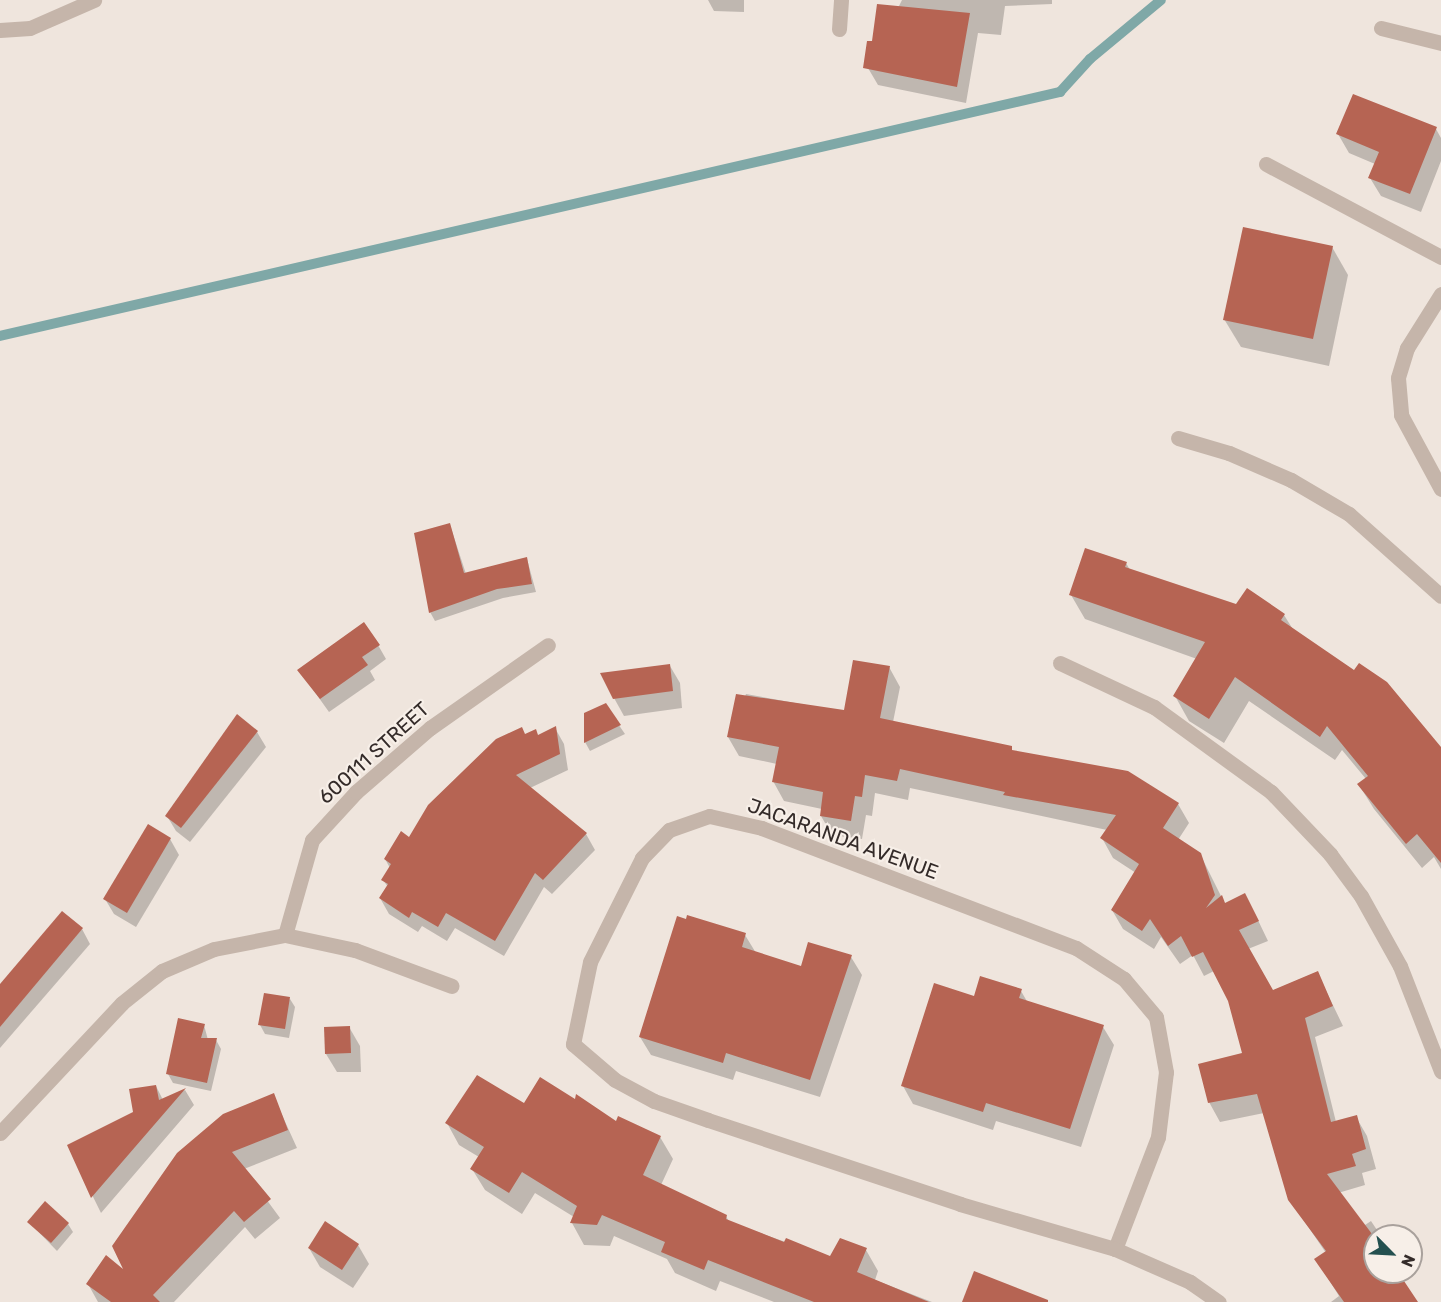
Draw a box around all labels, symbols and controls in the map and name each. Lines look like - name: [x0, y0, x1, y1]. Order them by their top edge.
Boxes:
- street label: 600111 STREET: [314, 697, 434, 809]
- street label: JACARANDA AVENUE: [744, 793, 942, 885]
- north arrow: [1363, 1224, 1423, 1284]
- text: N: [1397, 1252, 1419, 1270]

